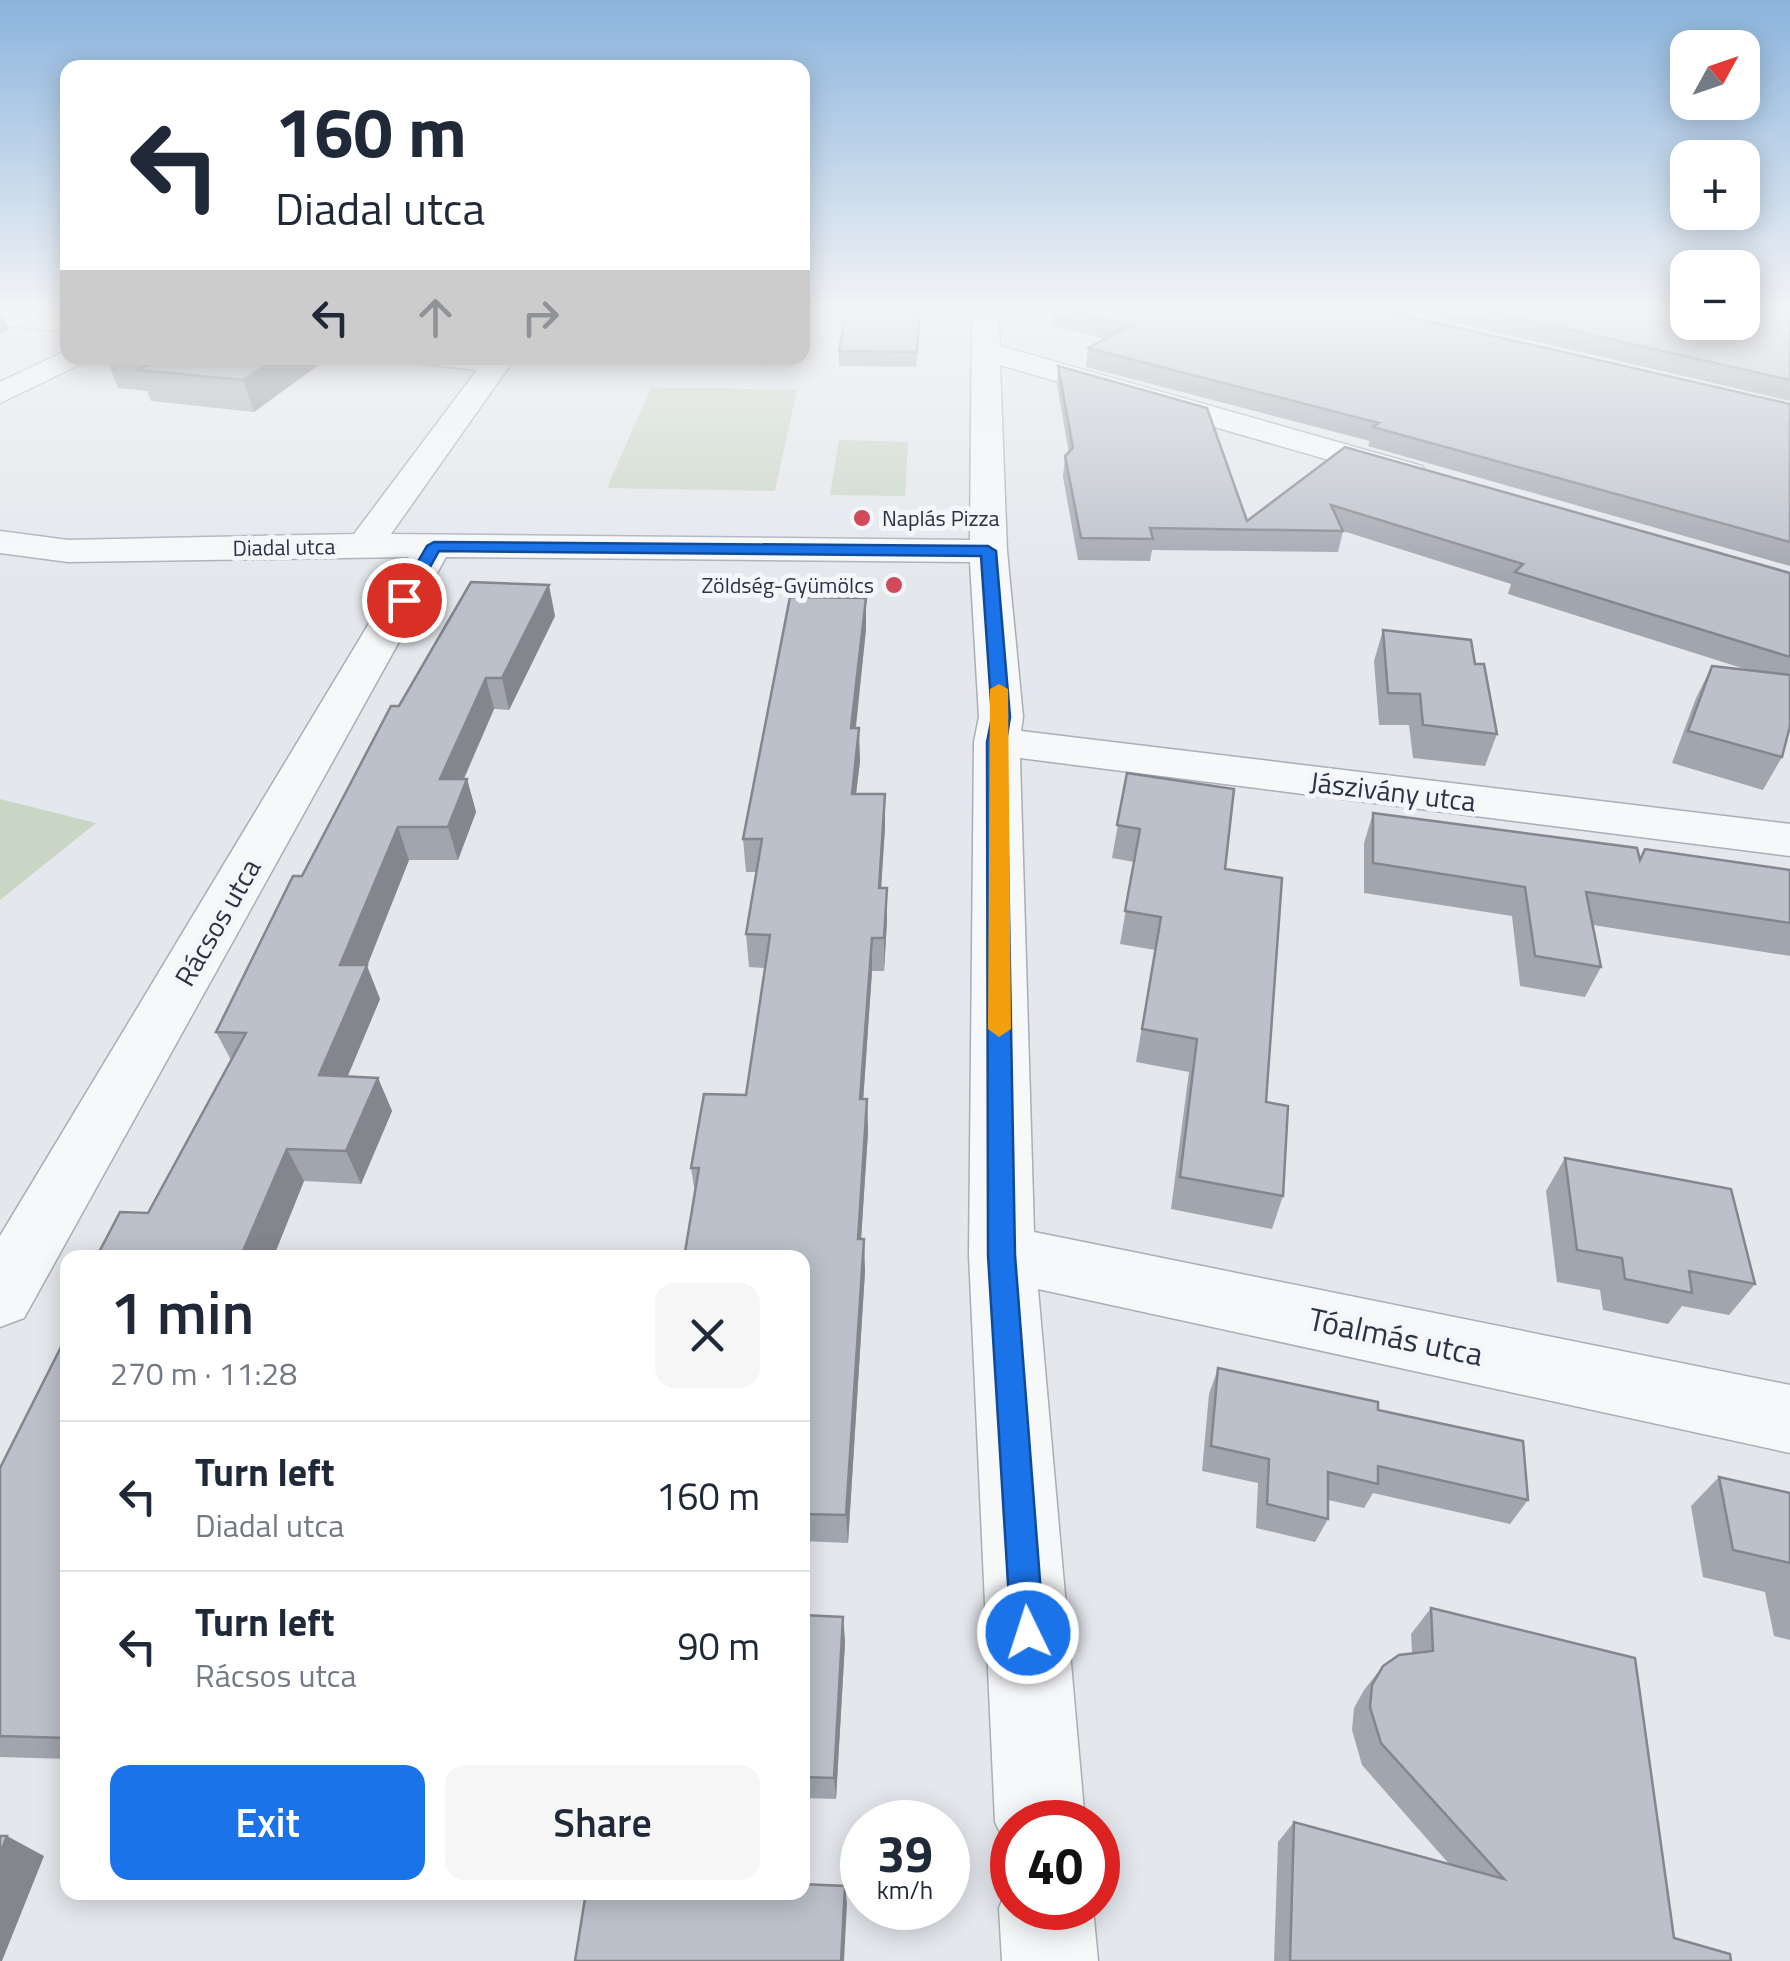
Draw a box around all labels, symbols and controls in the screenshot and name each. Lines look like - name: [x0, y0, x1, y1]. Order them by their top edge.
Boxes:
- north arrow: [1670, 30, 1760, 120]
- map controls: [1670, 30, 1760, 340]
- text: 160 m: [275, 78, 467, 184]
- icon: left: [110, 100, 240, 230]
- button: +: [1670, 140, 1760, 230]
- text: Diadal utca: [275, 174, 485, 242]
- button: −: [1670, 250, 1760, 340]
- icon: left: [303, 290, 358, 345]
- icon: ahead: [408, 290, 463, 345]
- icon: right: [513, 290, 568, 345]
- place label: Naplás Pizza: [882, 501, 1000, 535]
- marker: Naplás Pizza: [851, 507, 873, 529]
- street label: Diadal utca: [232, 529, 336, 565]
- pin: [362, 558, 447, 643]
- place label: Zöldség-Gyümölcs: [701, 568, 874, 602]
- icon: arrive: [377, 573, 432, 628]
- marker: Zöldség-Gyümölcs: [883, 574, 905, 596]
- street label: Jászivány utca: [1308, 759, 1478, 823]
- street label: Rácsos utca: [163, 850, 271, 994]
- text: 1 min: [110, 1266, 254, 1357]
- button: close: [655, 1283, 760, 1388]
- street label: Tóalmás utca: [1304, 1294, 1488, 1378]
- text: 270 m · 11:28: [110, 1349, 297, 1397]
- text: Turn left: [195, 1443, 335, 1501]
- text: 160 m: [656, 1467, 760, 1525]
- icon: left: [110, 1469, 165, 1524]
- text: Diadal utca: [195, 1501, 344, 1549]
- position arrow: [976, 1581, 1080, 1685]
- text: Turn left: [195, 1593, 335, 1651]
- text: 90 m: [677, 1617, 760, 1675]
- icon: left: [110, 1619, 165, 1674]
- text: Rácsos utca: [195, 1651, 357, 1699]
- button: Exit: [110, 1765, 425, 1880]
- button: Share: [445, 1765, 760, 1880]
- speed limit sign: 40: [990, 1800, 1120, 1930]
- text: 39: [877, 1815, 933, 1891]
- text: km/h: [877, 1871, 933, 1909]

